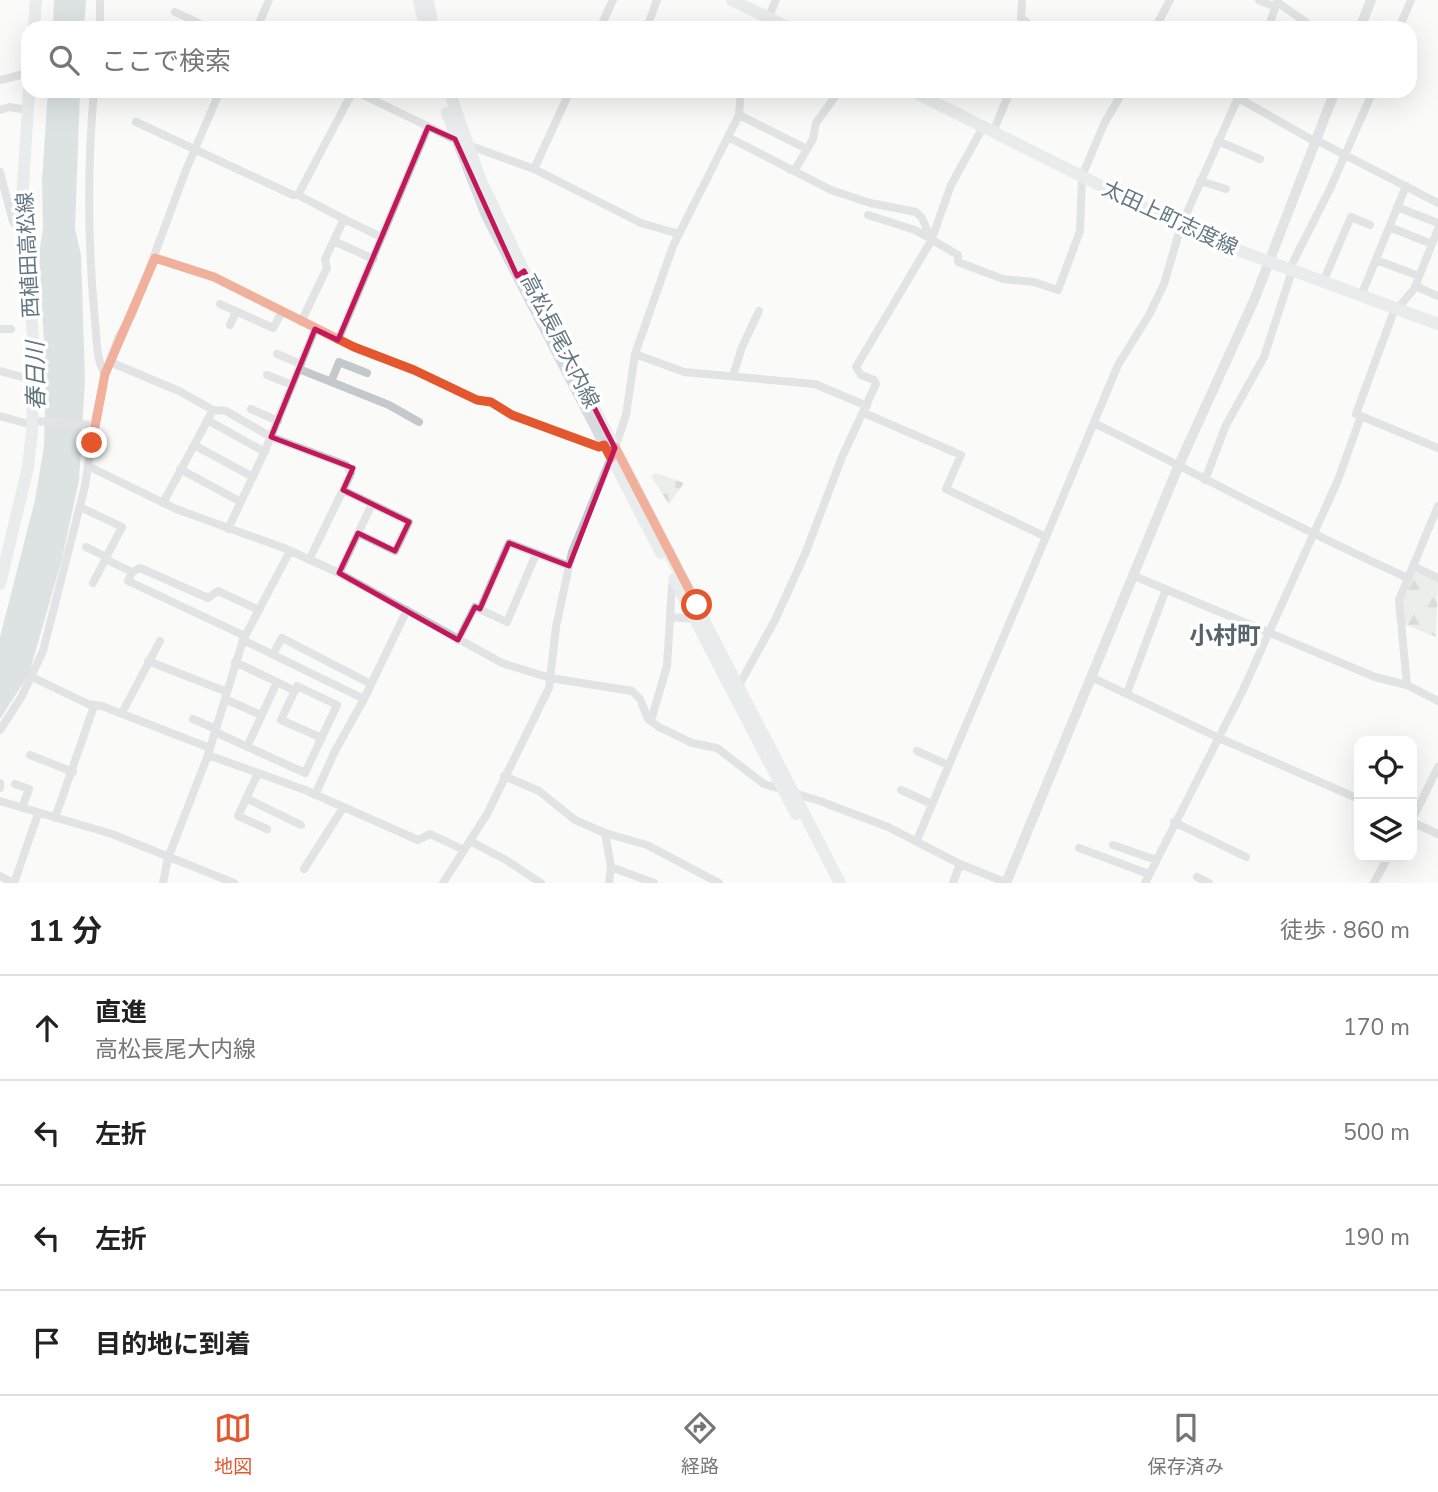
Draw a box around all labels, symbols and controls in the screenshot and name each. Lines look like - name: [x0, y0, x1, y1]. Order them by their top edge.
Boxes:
- search box: [21, 21, 1417, 98]
- icon: search: [45, 41, 83, 79]
- text: ここで検索: [101, 44, 231, 79]
- street label: 太田上町志度線: [1097, 174, 1243, 262]
- street label: 西植田高松線: [11, 191, 45, 319]
- street label: 高松長尾大内線: [514, 269, 606, 413]
- water label: 春日川: [20, 338, 52, 411]
- route end: [76, 427, 107, 458]
- route start: [681, 589, 712, 620]
- district label: 小村町: [1189, 620, 1261, 652]
- map controls: [1354, 736, 1417, 862]
- button: locate: [1354, 736, 1417, 799]
- button: layers: [1354, 799, 1417, 862]
- text: 11 分: [28, 911, 102, 952]
- text: 徒歩 · 860 m: [1280, 915, 1410, 946]
- text: 直進: [95, 995, 147, 1030]
- icon: ahead: [28, 1009, 66, 1047]
- text: 170 m: [1343, 1012, 1410, 1043]
- text: 高松長尾大内線: [95, 1034, 256, 1065]
- icon: left: [28, 1114, 66, 1152]
- text: 左折: [95, 1117, 147, 1152]
- text: 500 m: [1343, 1117, 1410, 1148]
- icon: left: [28, 1219, 66, 1257]
- text: 左折: [95, 1222, 147, 1257]
- text: 190 m: [1343, 1222, 1410, 1253]
- icon: arrive: [28, 1324, 66, 1362]
- text: 目的地に到着: [95, 1327, 251, 1362]
- tab: 地図: [214, 1409, 252, 1480]
- tab: 経路: [681, 1409, 719, 1480]
- tab: 保存済み: [1148, 1409, 1224, 1480]

